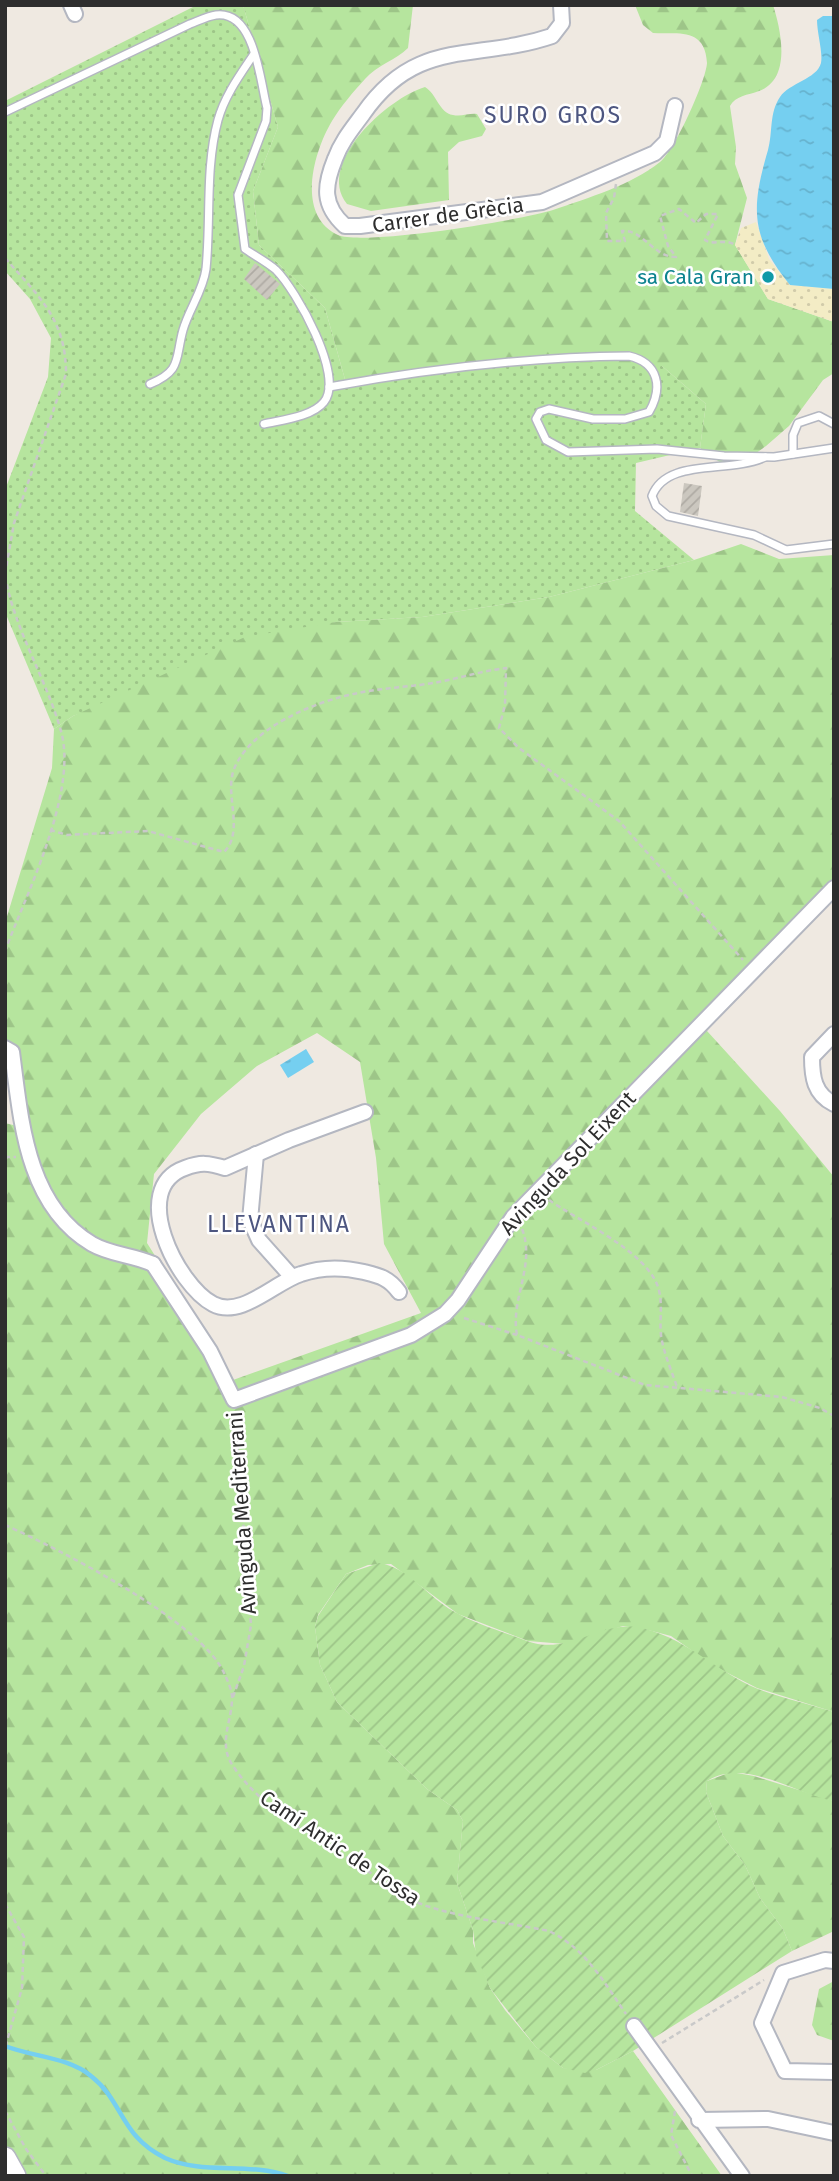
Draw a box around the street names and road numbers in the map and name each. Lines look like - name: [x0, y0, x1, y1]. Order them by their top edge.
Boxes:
- street label: Carrer de Grècia: [371, 191, 525, 239]
- street label: Avinguda Sol Eixent: [495, 1085, 642, 1240]
- street label: Avinguda Mediterrani: [222, 1411, 262, 1615]
- street label: Camí Antic de Tossa: [255, 1785, 425, 1911]

